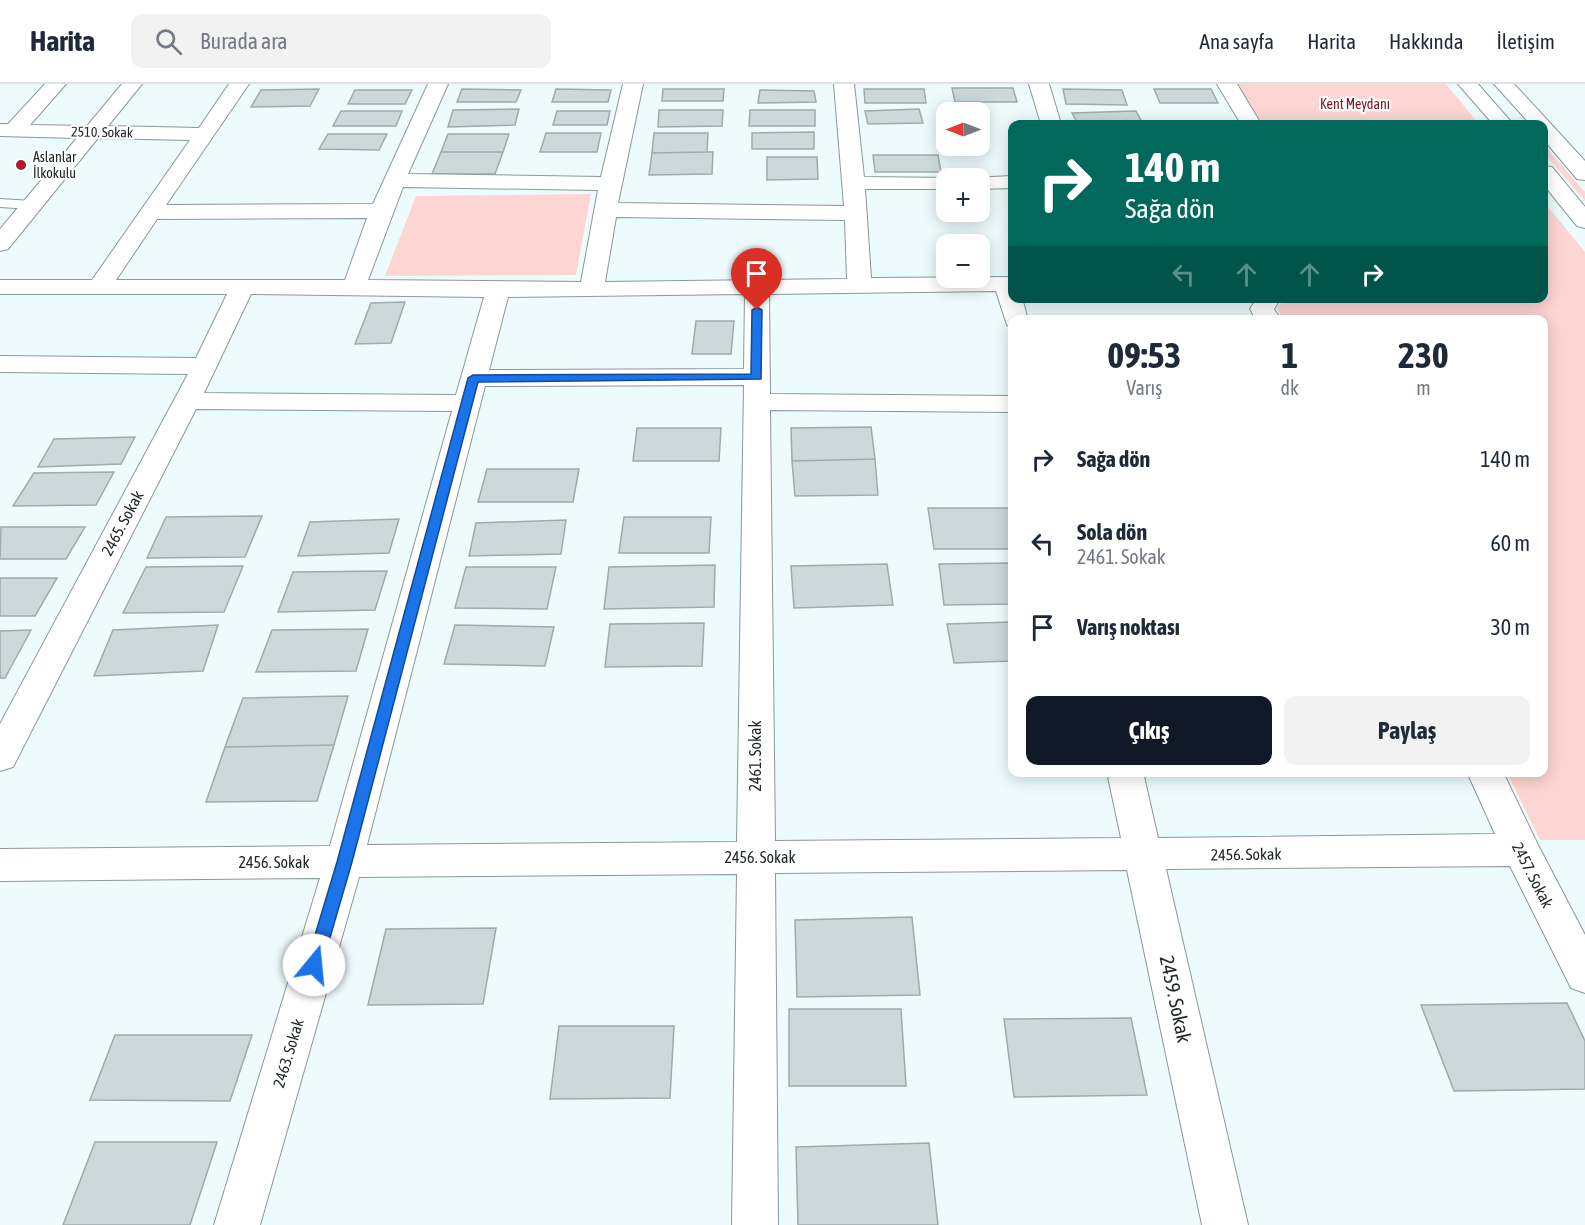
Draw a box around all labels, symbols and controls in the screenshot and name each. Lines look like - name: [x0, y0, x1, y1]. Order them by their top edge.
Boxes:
- search box: [131, 14, 551, 68]
- text: Harita: [30, 25, 95, 57]
- icon: search: [152, 25, 185, 58]
- text: Burada ara: [200, 28, 288, 54]
- text: Ana sayfa: [1200, 29, 1274, 53]
- text: Harita: [1307, 29, 1356, 53]
- text: Hakkında: [1389, 29, 1464, 53]
- text: İletişim: [1497, 29, 1555, 53]
- park label: Kent Meydanı: [1320, 96, 1390, 112]
- north arrow: [936, 102, 990, 156]
- map controls: [936, 102, 990, 288]
- street label: 2510. Sokak: [71, 123, 133, 141]
- text: 140 m: [1125, 143, 1220, 191]
- icon: right: [1026, 144, 1104, 222]
- place label: Aslanlar İlkokulu: [33, 149, 77, 181]
- marker: Aslanlar İlkokulu: [14, 158, 28, 172]
- button: +: [936, 168, 990, 222]
- text: Sağa dön: [1125, 193, 1215, 224]
- button: −: [936, 234, 990, 288]
- pin: [731, 248, 782, 310]
- icon: arrive: [740, 257, 773, 290]
- icon: left: [1167, 258, 1200, 291]
- icon: ahead: [1230, 258, 1263, 291]
- icon: ahead: [1293, 258, 1326, 291]
- icon: right: [1356, 258, 1389, 291]
- text: 09:53: [1107, 334, 1181, 376]
- text: 1: [1281, 334, 1298, 376]
- text: 230: [1398, 334, 1449, 376]
- text: Varış: [1126, 376, 1162, 399]
- text: dk: [1281, 376, 1299, 399]
- text: m: [1416, 376, 1431, 399]
- icon: right: [1026, 443, 1059, 476]
- text: Sağa dön: [1077, 446, 1150, 472]
- text: 140 m: [1480, 446, 1530, 472]
- street label: 2465. Sokak: [97, 487, 147, 559]
- text: Sola dön: [1077, 519, 1147, 545]
- icon: left: [1026, 527, 1059, 560]
- text: 60 m: [1490, 530, 1530, 556]
- text: 2461. Sokak: [1077, 545, 1166, 568]
- icon: arrive: [1026, 611, 1059, 644]
- text: Varış noktası: [1077, 614, 1180, 640]
- text: 30 m: [1490, 614, 1530, 640]
- button: Çıkış: [1026, 696, 1272, 765]
- button: Paylaş: [1284, 696, 1530, 765]
- street label: 2461. Sokak: [746, 721, 764, 791]
- street label: 2457. Sokak: [1509, 839, 1557, 911]
- street label: 2456. Sokak: [1210, 844, 1282, 864]
- street label: 2456. Sokak: [725, 848, 795, 866]
- street label: 2456. Sokak: [239, 853, 309, 871]
- position arrow: [282, 933, 346, 997]
- street label: 2459. Sokak: [1156, 953, 1196, 1045]
- street label: 2463. Sokak: [269, 1016, 307, 1090]

